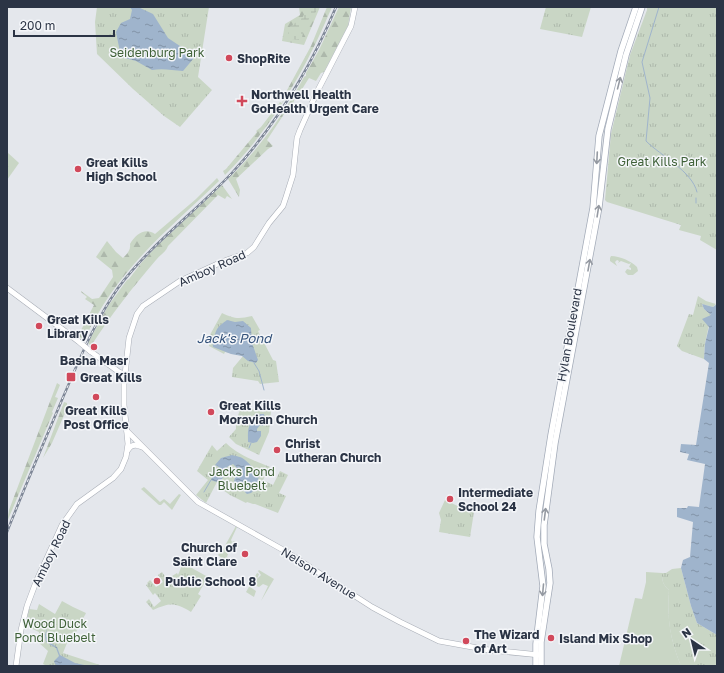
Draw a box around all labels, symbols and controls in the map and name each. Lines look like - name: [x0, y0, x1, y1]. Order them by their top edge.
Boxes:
- scale bar: [14, 12, 114, 38]
- text: 200 m: [20, 18, 55, 33]
- park label: Seidenburg Park: [109, 45, 205, 60]
- place label: ShopRite: [237, 51, 290, 66]
- marker: ShopRite: [224, 53, 234, 63]
- one-way arrow: [615, 77, 623, 90]
- place label: Northwell Health GoHealth Urgent Care: [251, 87, 379, 116]
- marker: Northwell Health GoHealth Urgent Care: [236, 95, 248, 107]
- one-way arrow: [594, 151, 601, 164]
- park label: Great Kills Park: [618, 154, 707, 169]
- place label: Great Kills High School: [86, 155, 157, 184]
- marker: Great Kills High School: [73, 164, 83, 174]
- one-way arrow: [595, 205, 603, 218]
- street label: Amboy Road: [176, 246, 248, 290]
- one-way arrow: [585, 259, 593, 272]
- street label: Hylan Boulevard: [553, 287, 585, 383]
- place label: Great Kills Library: [47, 312, 109, 341]
- marker: Great Kills Library: [34, 321, 44, 331]
- water label: Jack's Pond: [197, 330, 273, 346]
- marker: Basha Masr: [89, 342, 99, 352]
- place label: Basha Masr: [60, 353, 129, 368]
- place label: Great Kills: [80, 370, 142, 385]
- marker: Great Kills: [65, 371, 77, 383]
- marker: Great Kills Post Office: [91, 392, 101, 402]
- place label: Great Kills Moravian Church: [219, 398, 317, 427]
- place label: Great Kills Post Office: [63, 403, 129, 432]
- marker: Great Kills Moravian Church: [206, 407, 216, 417]
- place label: Christ Lutheran Church: [285, 436, 381, 465]
- marker: Christ Lutheran Church: [272, 445, 282, 455]
- park label: Jacks Pond Bluebelt: [209, 464, 275, 493]
- place label: Intermediate School 24: [458, 485, 533, 514]
- marker: Intermediate School 24: [445, 494, 455, 504]
- one-way arrow: [541, 508, 549, 521]
- street label: Amboy Road: [28, 517, 74, 589]
- place label: Church of Saint Clare: [173, 540, 238, 569]
- street label: Nelson Avenue: [278, 544, 360, 602]
- marker: Church of Saint Clare: [240, 549, 250, 559]
- place label: Public School 8: [165, 574, 256, 589]
- marker: Public School 8: [152, 576, 162, 586]
- one-way arrow: [539, 583, 546, 596]
- park label: Wood Duck Pond Bluebelt: [14, 616, 96, 645]
- north arrow: [672, 621, 712, 661]
- text: N: [679, 625, 693, 640]
- place label: The Wizard of Art: [474, 627, 539, 656]
- place label: Island Mix Shop: [559, 631, 653, 646]
- marker: Island Mix Shop: [546, 633, 556, 643]
- marker: The Wizard of Art: [461, 636, 471, 646]

